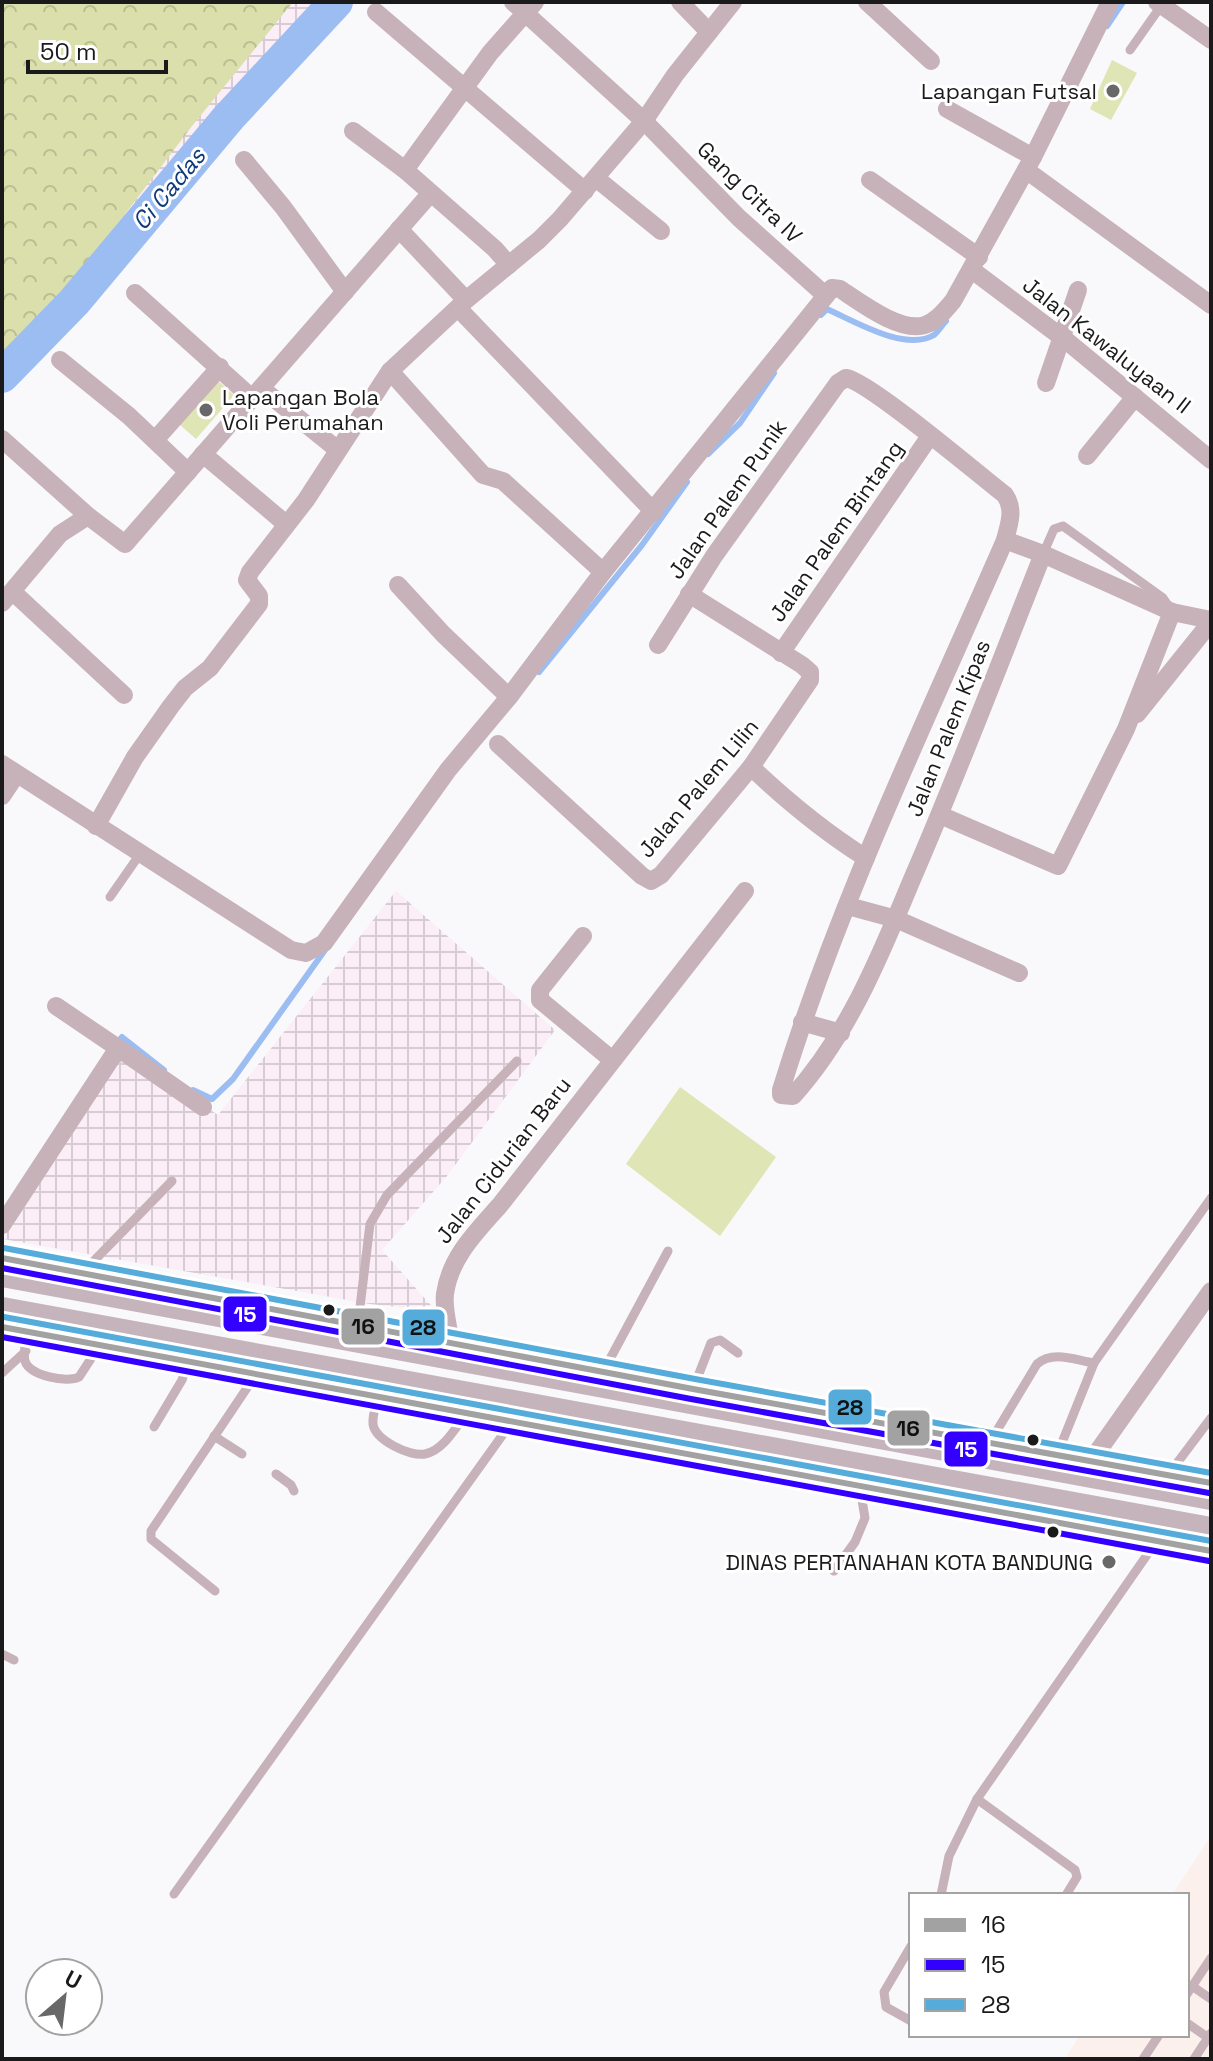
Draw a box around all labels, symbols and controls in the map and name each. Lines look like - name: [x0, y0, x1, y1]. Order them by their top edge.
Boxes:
- scale bar: [28, 24, 166, 74]
- text: 50 m: [40, 36, 97, 67]
- place label: Lapangan Futsal: [921, 77, 1097, 105]
- marker: Lapangan Futsal: [1104, 82, 1122, 100]
- street label: Gang Citra IV: [692, 135, 809, 249]
- water label: Ci Cadas: [125, 140, 213, 236]
- street label: Jalan Kawaluyaan II: [1017, 271, 1197, 419]
- place label: Lapangan Bola Voli Perumahan: [222, 383, 384, 436]
- marker: Lapangan Bola Voli Perumahan: [197, 401, 215, 419]
- street label: Jalan Palem Punik: [662, 414, 793, 584]
- street label: Jalan Palem Bintang: [763, 435, 909, 627]
- street label: Jalan Palem Kipas: [900, 636, 996, 820]
- street label: Jalan Palem Lilin: [632, 713, 764, 863]
- street label: Jalan Cidurian Baru: [429, 1071, 577, 1249]
- line badge: 15: [222, 1295, 268, 1333]
- text: 15: [233, 1300, 257, 1328]
- unlabelled marker: [321, 1302, 337, 1318]
- line badge: 16: [340, 1307, 386, 1346]
- line badge: 28: [401, 1308, 446, 1347]
- text: 16: [351, 1312, 375, 1340]
- text: 28: [410, 1313, 436, 1341]
- line badge: 28: [827, 1388, 873, 1426]
- text: 28: [837, 1393, 863, 1421]
- line badge: 16: [886, 1409, 931, 1447]
- text: 16: [896, 1414, 920, 1442]
- line badge: 15: [943, 1430, 989, 1468]
- unlabelled marker: [1025, 1432, 1041, 1448]
- text: 15: [954, 1435, 978, 1463]
- unlabelled marker: [1045, 1524, 1061, 1540]
- place label: DINAS PERTANAHAN KOTA BANDUNG: [726, 1548, 1093, 1576]
- marker: DINAS PERTANAHAN KOTA BANDUNG: [1100, 1553, 1118, 1571]
- legend: [909, 1893, 1189, 2037]
- text: 16: [981, 1909, 1006, 1940]
- text: 15: [981, 1949, 1005, 1980]
- north arrow: [24, 1957, 104, 2037]
- text: U: [60, 1964, 86, 1995]
- text: 28: [981, 1989, 1010, 2020]

